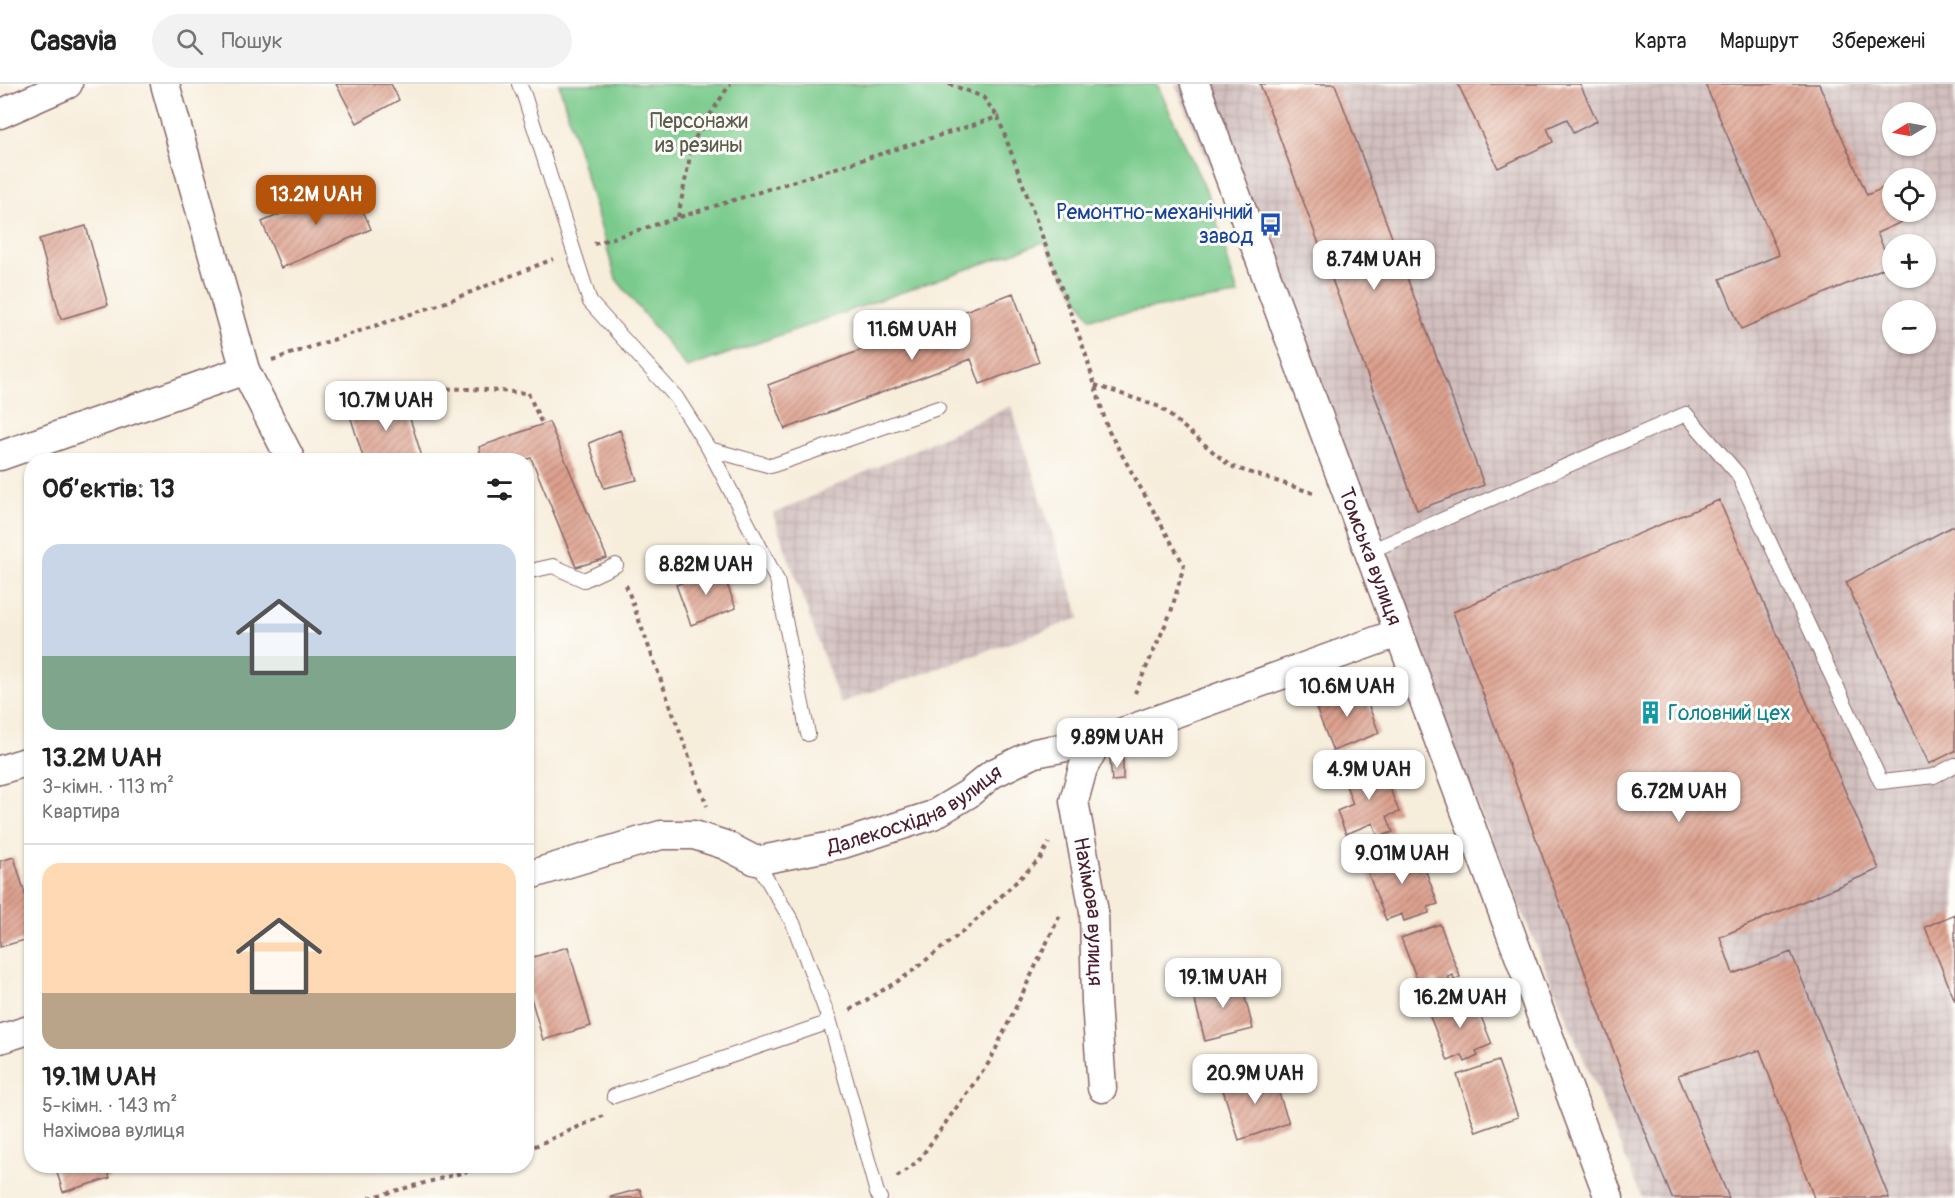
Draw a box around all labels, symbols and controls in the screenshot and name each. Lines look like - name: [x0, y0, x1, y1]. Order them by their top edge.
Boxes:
- search box: [152, 14, 572, 68]
- text: Casavia: [30, 24, 116, 59]
- icon: search: [173, 25, 206, 58]
- text: Пошук: [221, 27, 283, 55]
- text: Карта: [1635, 28, 1687, 55]
- text: Маршрут: [1720, 28, 1799, 55]
- text: Збережені: [1832, 28, 1925, 55]
- north arrow: [1882, 102, 1936, 156]
- map controls: [1882, 102, 1936, 354]
- park label: Персонажи из резины: [650, 108, 748, 159]
- button: locate: [1882, 168, 1936, 222]
- pin: 13.2M UAH: [247, 175, 385, 226]
- text: 13.2M UAH: [270, 182, 362, 207]
- place label: Ремонтно-механічний завод: [1056, 199, 1253, 250]
- bus stop icon: Ремонтно-механічний завод: [1258, 211, 1284, 237]
- button: +: [1882, 234, 1936, 288]
- pin: 8.74M UAH: [1305, 240, 1443, 291]
- text: 8.74M UAH: [1327, 247, 1421, 272]
- button: −: [1882, 300, 1936, 354]
- pin: 11.6M UAH: [843, 310, 981, 361]
- text: 11.6M UAH: [867, 317, 957, 342]
- pin: 10.7M UAH: [317, 381, 455, 432]
- text: 10.7M UAH: [339, 388, 433, 413]
- text: Об’єктів: 13: [42, 473, 175, 505]
- icon: filters: [483, 473, 516, 506]
- street label: Томська вулиця: [1332, 484, 1408, 629]
- pin: 8.82M UAH: [637, 545, 775, 596]
- text: 8.82M UAH: [659, 552, 753, 577]
- icon: home: [225, 583, 333, 691]
- pin: 10.6M UAH: [1278, 667, 1416, 718]
- text: 10.6M UAH: [1299, 674, 1395, 699]
- building icon: Головний цех: [1637, 700, 1663, 726]
- place label: Головний цех: [1668, 700, 1790, 727]
- pin: 9.89M UAH: [1048, 718, 1186, 769]
- text: 9.89M UAH: [1071, 725, 1163, 750]
- text: 13.2M UAH: [42, 742, 162, 774]
- pin: 4.9M UAH: [1307, 750, 1431, 801]
- text: 4.9M UAH: [1327, 757, 1411, 782]
- street label: Далекосхідна вулиця: [824, 759, 1006, 861]
- pin: 6.72M UAH: [1610, 772, 1748, 823]
- text: 3-кімн. · 113 m²: [42, 774, 174, 799]
- text: 6.72M UAH: [1631, 779, 1727, 804]
- text: Квартира: [42, 799, 120, 824]
- pin: 9.01M UAH: [1333, 834, 1471, 885]
- street label: Нахімова вулиця: [1067, 835, 1109, 986]
- text: 9.01M UAH: [1355, 841, 1449, 866]
- icon: home: [225, 902, 333, 1010]
- pin: 19.1M UAH: [1154, 958, 1292, 1009]
- text: 19.1M UAH: [1179, 965, 1267, 990]
- pin: 16.2M UAH: [1391, 978, 1529, 1029]
- text: 16.2M UAH: [1414, 985, 1506, 1010]
- pin: 20.9M UAH: [1186, 1054, 1324, 1105]
- text: 19.1M UAH: [42, 1061, 156, 1093]
- text: 20.9M UAH: [1206, 1061, 1304, 1086]
- text: 5-кімн. · 143 m²: [42, 1093, 177, 1118]
- text: Нахімова вулиця: [42, 1118, 185, 1143]

